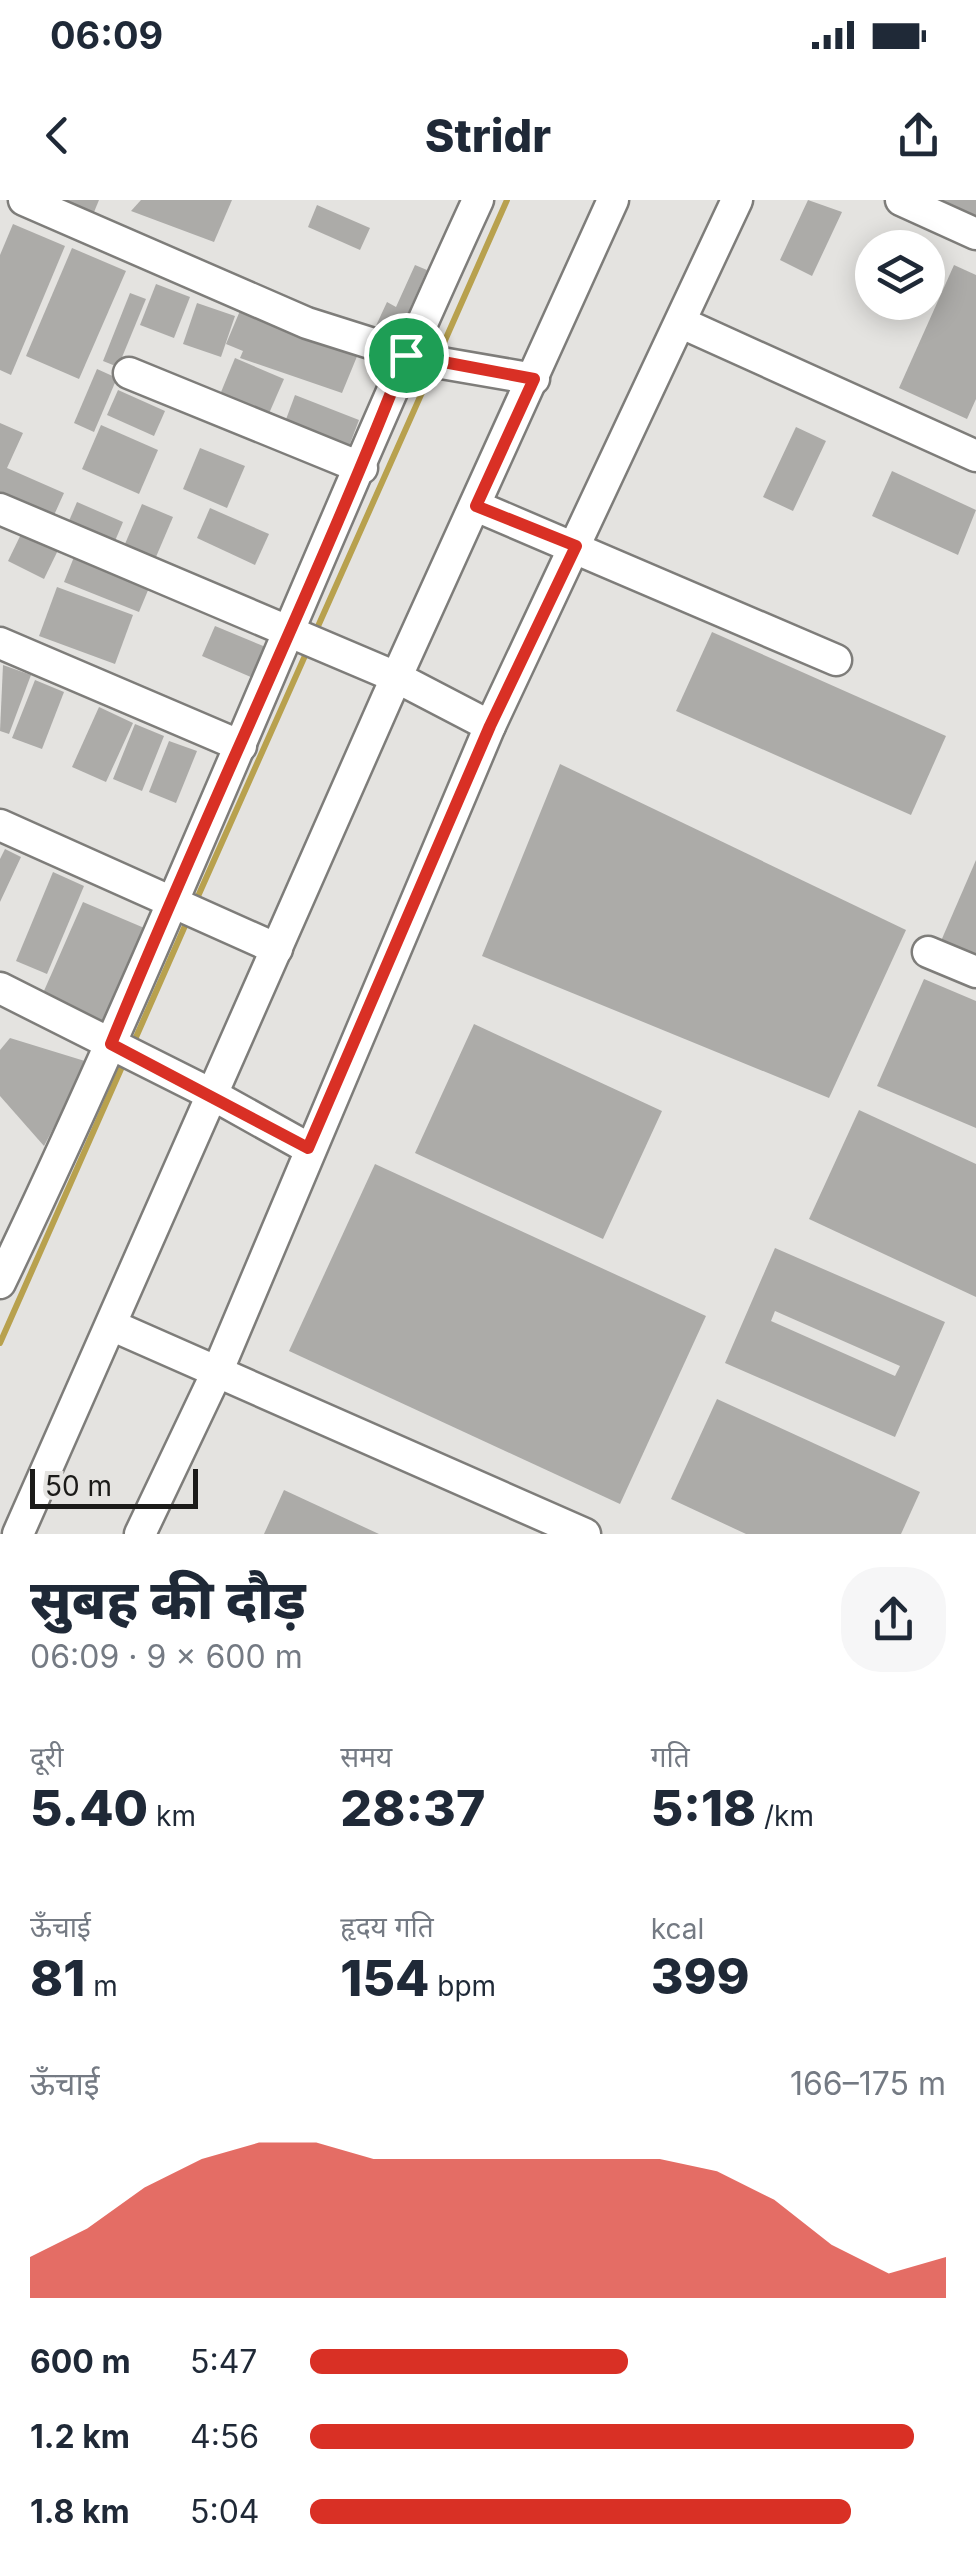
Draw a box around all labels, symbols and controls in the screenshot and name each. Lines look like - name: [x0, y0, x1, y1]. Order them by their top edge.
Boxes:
- text: 06:09: [50, 12, 163, 58]
- icon: back: [30, 108, 85, 163]
- text: Stridr: [425, 108, 551, 163]
- icon: share: [891, 108, 946, 163]
- map controls: [855, 230, 945, 320]
- button: layers: [855, 230, 945, 320]
- pin: [364, 313, 449, 398]
- icon: arrive: [379, 328, 434, 383]
- scale bar: [30, 1464, 198, 1508]
- text: 50 m: [45, 1469, 112, 1503]
- text: सुबह की दौड़: [30, 1566, 306, 1632]
- button: share: [841, 1567, 946, 1672]
- text: 06:09 · 9 × 600 m: [30, 1637, 303, 1676]
- text: दूरी: [30, 1740, 64, 1774]
- text: समय: [340, 1740, 392, 1774]
- text: गति: [651, 1740, 690, 1774]
- text: 5.40: [30, 1778, 148, 1838]
- text: 28:37: [340, 1778, 485, 1838]
- text: 5:18: [651, 1778, 756, 1838]
- text: km: [148, 1799, 196, 1833]
- text: /km: [756, 1799, 814, 1833]
- text: ऊँचाई: [30, 1910, 91, 1944]
- text: हृदय गति: [340, 1910, 434, 1944]
- text: kcal: [651, 1912, 704, 1946]
- text: 399: [651, 1946, 750, 2006]
- text: 81: [30, 1948, 85, 2008]
- text: 154: [340, 1948, 429, 2008]
- text: m: [85, 1969, 118, 2003]
- text: bpm: [429, 1969, 496, 2003]
- text: ऊँचाई: [30, 2064, 99, 2103]
- text: 166–175 m: [790, 2064, 946, 2103]
- text: 600 m: [30, 2342, 131, 2381]
- text: 5:47: [190, 2342, 257, 2381]
- text: 1.2 km: [30, 2417, 130, 2456]
- text: 4:56: [190, 2417, 259, 2456]
- text: 1.8 km: [30, 2492, 130, 2531]
- text: 5:04: [190, 2492, 260, 2531]

